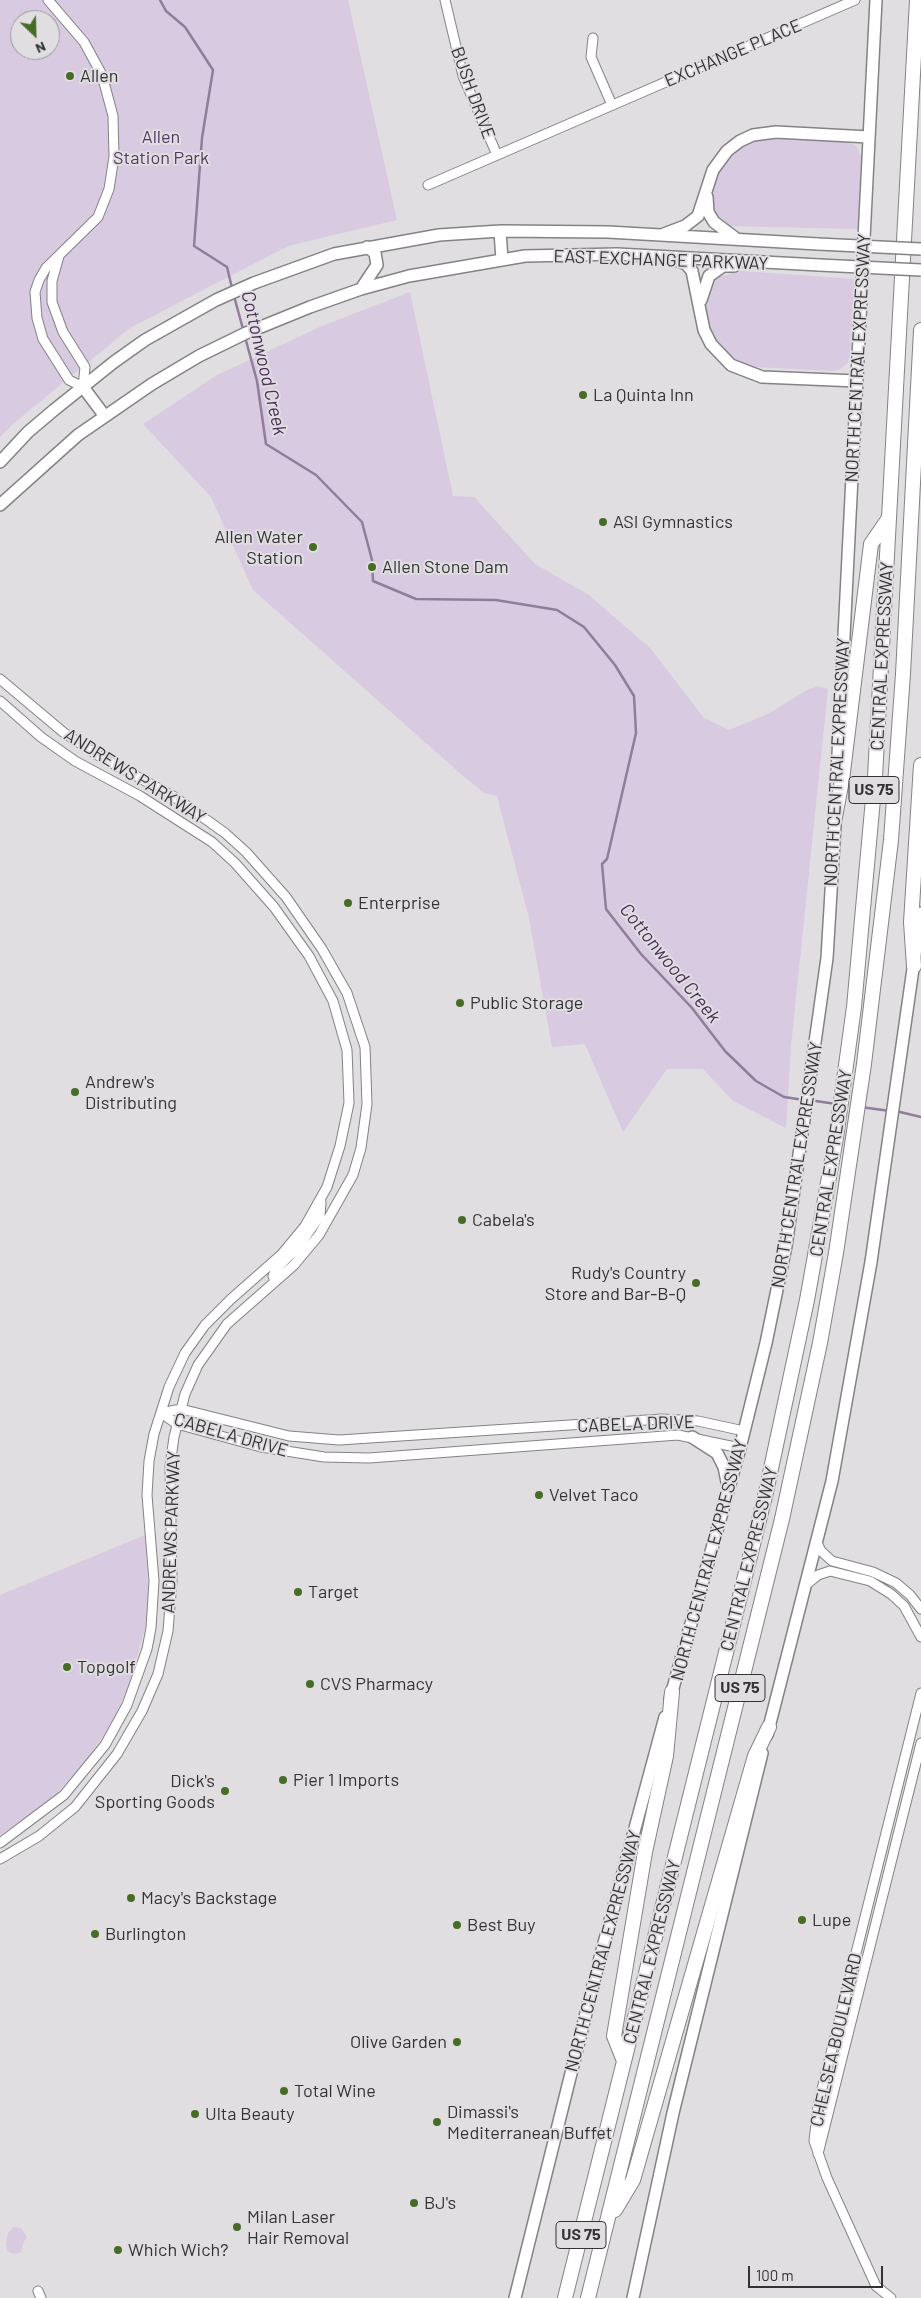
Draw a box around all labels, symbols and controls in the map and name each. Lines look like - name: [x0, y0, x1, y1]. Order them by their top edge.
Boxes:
- north arrow: [10, 10, 60, 60]
- street label: EXCHANGE PLACE: [661, 14, 805, 92]
- text: N: [33, 39, 49, 58]
- street label: BUSH DRIVE: [446, 44, 500, 142]
- place label: Allen: [80, 65, 119, 87]
- marker: Allen: [64, 70, 76, 82]
- park label: Allen Station Park: [113, 126, 209, 168]
- street label: NORTH CENTRAL EXPRESSWAY: [841, 233, 875, 483]
- street label: EAST EXCHANGE PARKWAY: [553, 245, 769, 275]
- water label: Cottonwood Creek: [236, 289, 292, 437]
- place label: La Quinta Inn: [593, 384, 694, 406]
- marker: La Quinta Inn: [577, 389, 589, 401]
- place label: ASI Gymnastics: [613, 511, 733, 533]
- marker: ASI Gymnastics: [597, 516, 609, 528]
- place label: Allen Water Station: [214, 526, 303, 568]
- marker: Allen Water Station: [307, 541, 319, 553]
- place label: Allen Stone Dam: [382, 556, 509, 578]
- marker: Allen Stone Dam: [366, 561, 378, 573]
- street label: CENTRAL EXPRESSWAY: [866, 561, 898, 751]
- street label: NORTH CENTRAL EXPRESSWAY: [820, 637, 854, 887]
- street label: ANDREWS PARKWAY: [60, 724, 210, 828]
- road number: US 75: [849, 776, 899, 804]
- place label: Enterprise: [358, 892, 440, 914]
- marker: Enterprise: [342, 897, 354, 909]
- water label: Cottonwood Creek: [615, 898, 725, 1028]
- place label: Public Storage: [470, 992, 583, 1014]
- marker: Public Storage: [454, 997, 466, 1009]
- street label: NORTH CENTRAL EXPRESSWAY: [767, 1040, 827, 1290]
- street label: CENTRAL EXPRESSWAY: [806, 1068, 856, 1258]
- place label: Andrew's Distributing: [85, 1071, 177, 1114]
- marker: Andrew's Distributing: [69, 1086, 81, 1098]
- place label: Cabela's: [472, 1209, 535, 1231]
- marker: Cabela's: [456, 1214, 468, 1226]
- place label: Rudy's Country Store and Bar-B-Q: [545, 1262, 686, 1304]
- marker: Rudy's Country Store and Bar-B-Q: [690, 1277, 702, 1289]
- street label: CABELA DRIVE: [172, 1408, 290, 1462]
- street label: CABELA DRIVE: [577, 1411, 695, 1437]
- street label: NORTH CENTRAL EXPRESSWAY: [666, 1437, 752, 1683]
- street label: ANDREWS PARKWAY: [157, 1450, 185, 1614]
- street label: CENTRAL EXPRESSWAY: [716, 1464, 782, 1654]
- place label: Velvet Taco: [549, 1484, 639, 1506]
- marker: Velvet Taco: [533, 1489, 545, 1501]
- place label: Target: [308, 1581, 359, 1603]
- marker: Target: [292, 1586, 304, 1598]
- place label: Topgolf: [77, 1656, 136, 1678]
- marker: Topgolf: [61, 1661, 73, 1673]
- place label: CVS Pharmacy: [320, 1673, 433, 1695]
- road number: US 75: [715, 1675, 765, 1702]
- marker: CVS Pharmacy: [304, 1678, 316, 1690]
- place label: Pier 1 Imports: [293, 1769, 399, 1791]
- place label: Dick's Sporting Goods: [95, 1770, 215, 1812]
- marker: Pier 1 Imports: [277, 1774, 289, 1786]
- marker: Dick's Sporting Goods: [219, 1785, 231, 1797]
- street label: NORTH CENTRAL EXPRESSWAY: [560, 1828, 646, 2074]
- street label: CENTRAL EXPRESSWAY: [619, 1857, 685, 2047]
- place label: Macy's Backstage: [141, 1887, 277, 1909]
- marker: Macy's Backstage: [125, 1892, 137, 1904]
- place label: Lupe: [812, 1909, 851, 1931]
- place label: Best Buy: [467, 1914, 535, 1936]
- marker: Lupe: [796, 1914, 808, 1926]
- marker: Best Buy: [451, 1919, 463, 1931]
- place label: Burlington: [105, 1923, 186, 1945]
- marker: Burlington: [89, 1928, 101, 1940]
- street label: CHELSEA BOULEVARD: [806, 1951, 866, 2129]
- place label: Olive Garden: [350, 2031, 447, 2053]
- marker: Olive Garden: [451, 2036, 463, 2048]
- place label: Total Wine: [294, 2080, 376, 2102]
- marker: Total Wine: [278, 2085, 290, 2097]
- place label: Dimassi's Mediterranean Buffet: [447, 2101, 612, 2144]
- place label: Ulta Beauty: [205, 2103, 295, 2125]
- marker: Ulta Beauty: [189, 2108, 201, 2120]
- marker: Dimassi's Mediterranean Buffet: [431, 2116, 443, 2128]
- place label: BJ's: [424, 2192, 456, 2214]
- marker: BJ's: [408, 2197, 420, 2209]
- place label: Milan Laser Hair Removal: [247, 2206, 349, 2248]
- marker: Milan Laser Hair Removal: [231, 2221, 243, 2233]
- road number: US 75: [556, 2222, 606, 2248]
- place label: Which Wich?: [128, 2239, 229, 2261]
- marker: Which Wich?: [112, 2244, 124, 2256]
- scale bar: [751, 2256, 886, 2288]
- text: 100 m: [756, 2266, 794, 2284]

